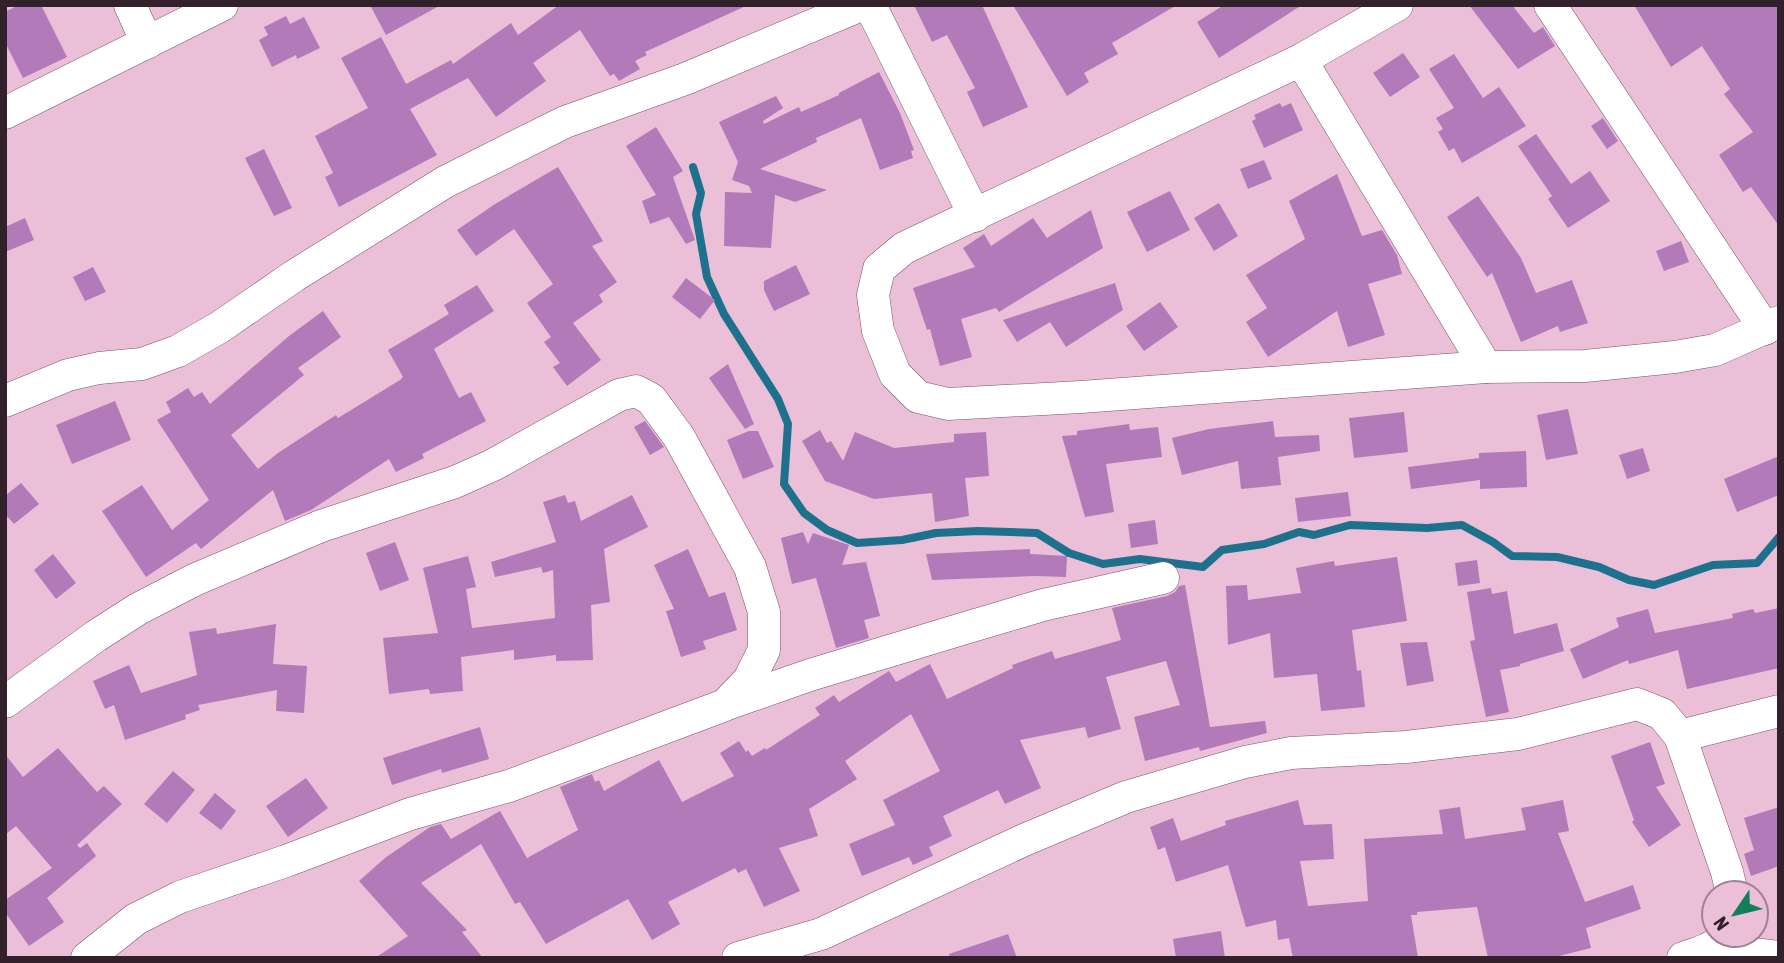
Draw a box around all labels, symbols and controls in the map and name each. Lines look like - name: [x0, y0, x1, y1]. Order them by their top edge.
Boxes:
- north arrow: [1700, 879, 1770, 949]
- text: N: [1709, 913, 1733, 935]

